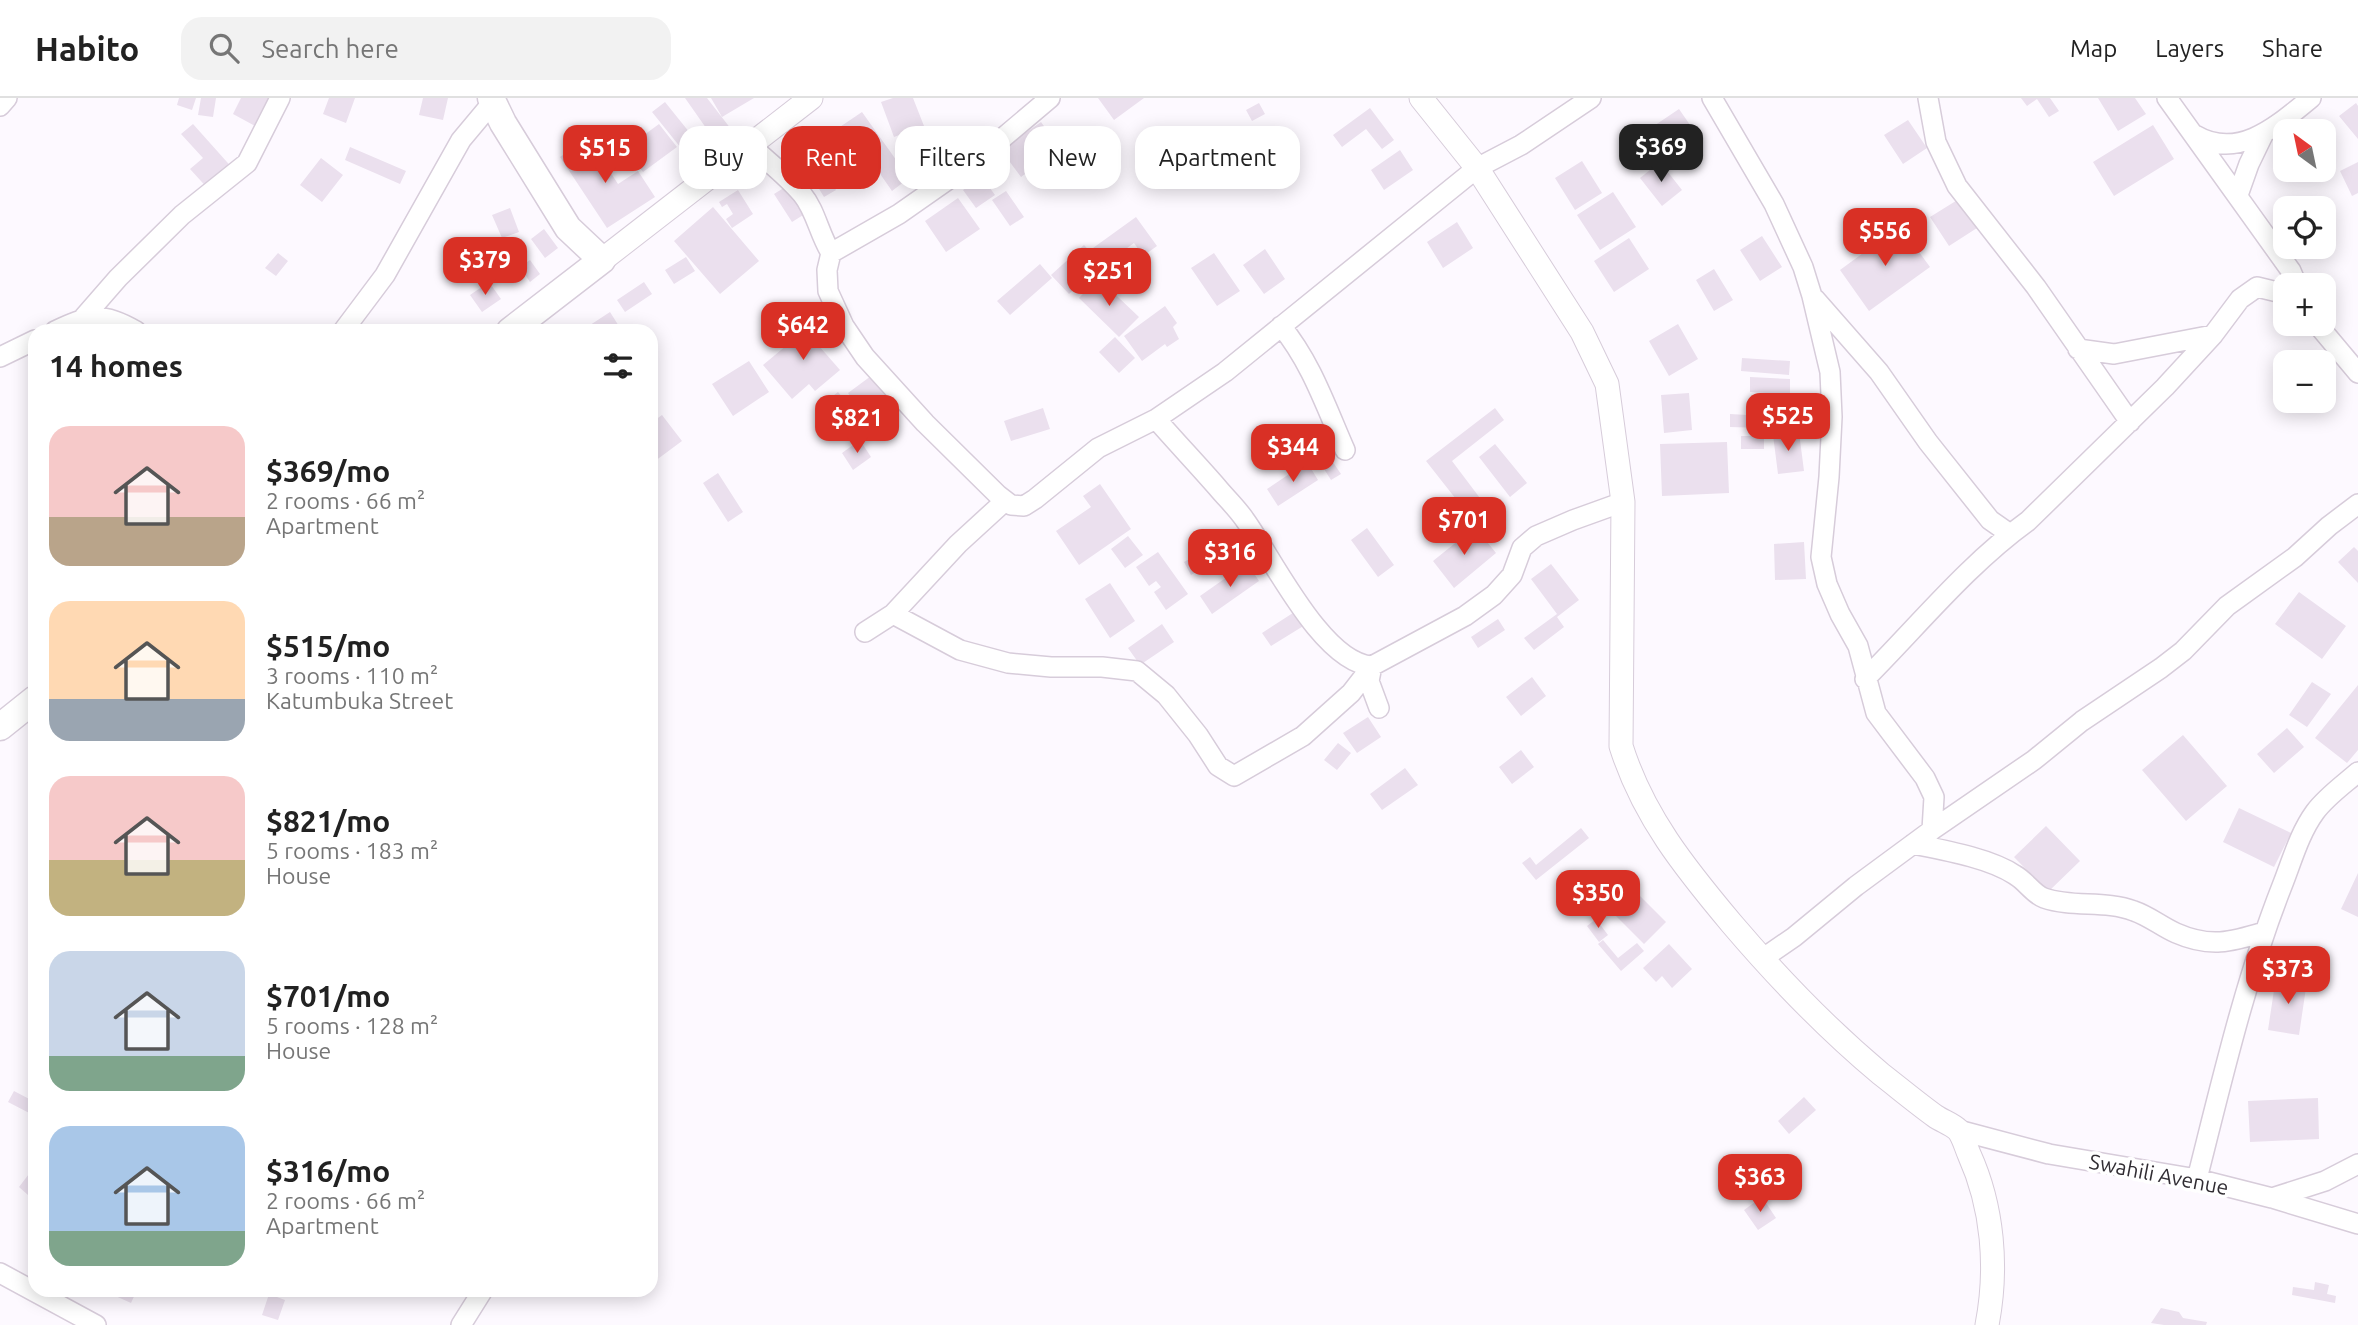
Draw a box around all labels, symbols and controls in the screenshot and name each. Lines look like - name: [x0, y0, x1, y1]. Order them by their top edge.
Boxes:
- search box: [181, 17, 671, 80]
- icon: search: [205, 29, 243, 67]
- text: Habito: [35, 30, 139, 67]
- text: Search here: [261, 34, 399, 63]
- text: Map: [2070, 35, 2117, 62]
- text: Layers: [2155, 35, 2224, 62]
- text: Share: [2262, 35, 2323, 62]
- north arrow: [2273, 119, 2336, 182]
- map controls: [2273, 119, 2336, 413]
- pin: $369: [1620, 125, 1702, 184]
- pin: $515: [564, 126, 646, 185]
- chip: Buy: [679, 126, 767, 189]
- chip: Rent: [781, 126, 881, 189]
- chip: Filters: [895, 126, 1010, 189]
- chip: New: [1024, 126, 1121, 189]
- chip: Apartment: [1135, 126, 1300, 189]
- text: $369: [1635, 134, 1687, 159]
- text: $515: [579, 135, 631, 160]
- button: locate: [2273, 196, 2336, 259]
- pin: $556: [1844, 208, 1926, 268]
- text: $556: [1859, 218, 1911, 243]
- pin: $379: [444, 238, 526, 297]
- text: $379: [459, 247, 511, 272]
- pin: $251: [1068, 248, 1150, 308]
- text: $251: [1083, 258, 1135, 283]
- button: +: [2273, 273, 2336, 336]
- pin: $642: [762, 302, 844, 362]
- text: $642: [777, 312, 829, 337]
- icon: filters: [599, 347, 637, 385]
- text: 14 homes: [49, 349, 183, 383]
- button: −: [2273, 350, 2336, 413]
- pin: $525: [1747, 394, 1829, 453]
- pin: $821: [816, 396, 898, 455]
- text: $525: [1762, 403, 1814, 428]
- text: $821: [831, 405, 883, 430]
- pin: $344: [1252, 424, 1334, 484]
- text: $344: [1267, 434, 1319, 459]
- icon: home: [105, 454, 189, 538]
- text: $369/mo: [266, 454, 390, 488]
- text: 2 rooms · 66 m²: [266, 488, 425, 513]
- pin: $701: [1423, 498, 1505, 557]
- text: $701: [1438, 507, 1490, 532]
- text: Apartment: [266, 513, 379, 538]
- pin: $316: [1189, 530, 1271, 589]
- text: $316: [1204, 539, 1256, 564]
- icon: home: [105, 629, 189, 713]
- text: $515/mo: [266, 629, 390, 663]
- text: 3 rooms · 110 m²: [266, 663, 438, 688]
- text: Katumbuka Street: [266, 688, 453, 713]
- icon: home: [105, 804, 189, 888]
- text: $821/mo: [266, 804, 390, 838]
- text: 5 rooms · 183 m²: [266, 838, 438, 863]
- text: House: [266, 863, 331, 888]
- pin: $350: [1557, 870, 1639, 930]
- text: $350: [1572, 880, 1624, 905]
- pin: $373: [2247, 946, 2329, 1006]
- text: $373: [2262, 956, 2314, 981]
- icon: home: [105, 979, 189, 1063]
- text: $701/mo: [266, 979, 390, 1013]
- text: 5 rooms · 128 m²: [266, 1013, 438, 1038]
- text: House: [266, 1038, 331, 1063]
- street label: Swahili Avenue: [2087, 1149, 2231, 1199]
- icon: home: [105, 1154, 189, 1238]
- text: $316/mo: [266, 1154, 390, 1188]
- pin: $363: [1719, 1154, 1801, 1214]
- text: $363: [1734, 1164, 1786, 1189]
- text: 2 rooms · 66 m²: [266, 1188, 425, 1213]
- text: Apartment: [266, 1213, 379, 1238]

